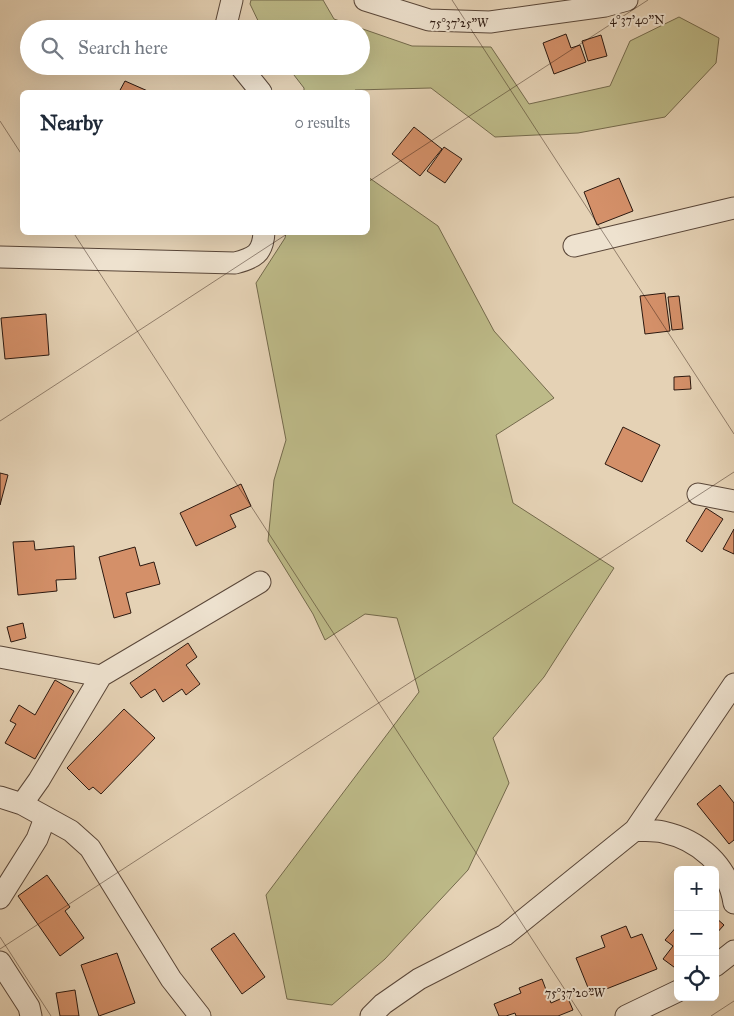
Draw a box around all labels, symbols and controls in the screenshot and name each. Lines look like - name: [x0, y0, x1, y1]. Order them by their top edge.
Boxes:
- text: 4°37'40"N: [610, 13, 664, 27]
- text: 75°37'25"W: [430, 16, 489, 30]
- search box: [20, 20, 370, 75]
- icon: search: [38, 34, 66, 62]
- text: Search here: [78, 36, 168, 59]
- text: Nearby: [40, 110, 103, 136]
- text: 0 results: [295, 113, 350, 132]
- map controls: [674, 866, 719, 1001]
- button: +: [674, 866, 719, 911]
- button: −: [674, 911, 719, 956]
- button: locate: [674, 956, 719, 1001]
- text: 75°37'20"W: [545, 986, 606, 1000]

